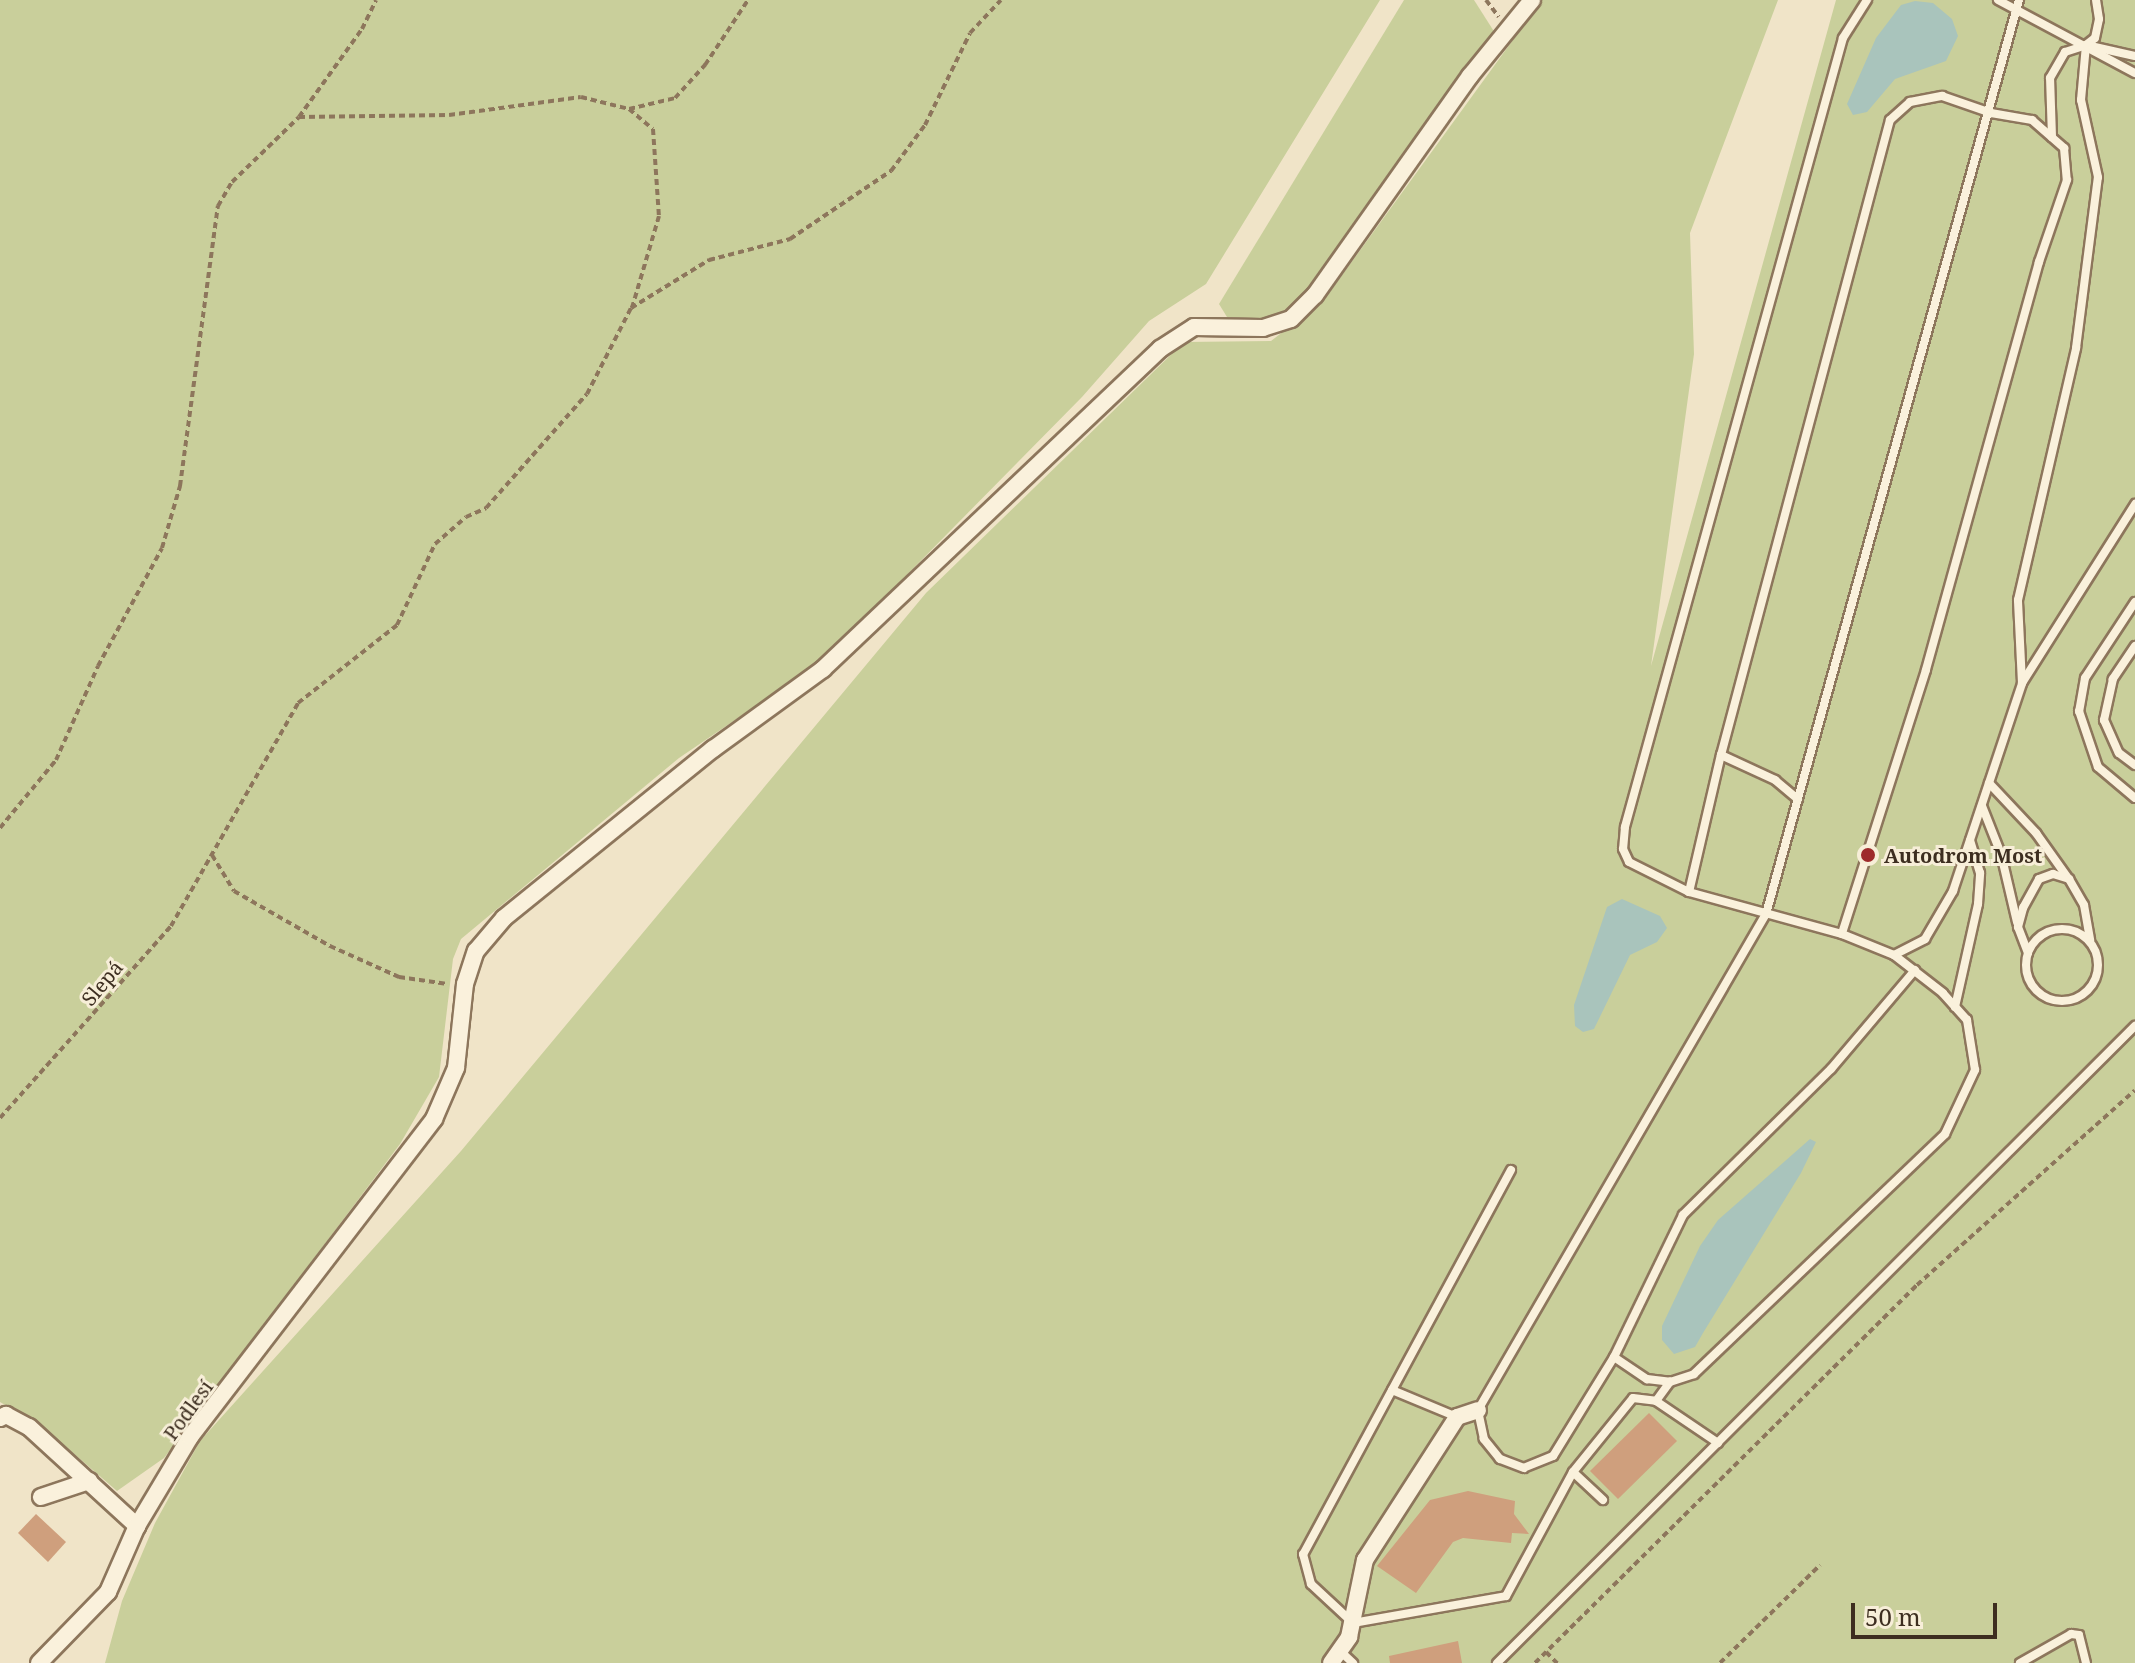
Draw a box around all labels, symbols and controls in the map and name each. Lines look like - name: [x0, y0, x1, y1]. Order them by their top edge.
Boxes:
- place label: Autodrom Most: [1884, 843, 2042, 867]
- marker: Autodrom Most: [1859, 846, 1877, 864]
- street label: Slepá: [76, 956, 128, 1010]
- street label: Podlesí: [158, 1375, 218, 1445]
- scale bar: [1855, 1587, 2001, 1637]
- text: 50 m: [1865, 1600, 1921, 1633]

